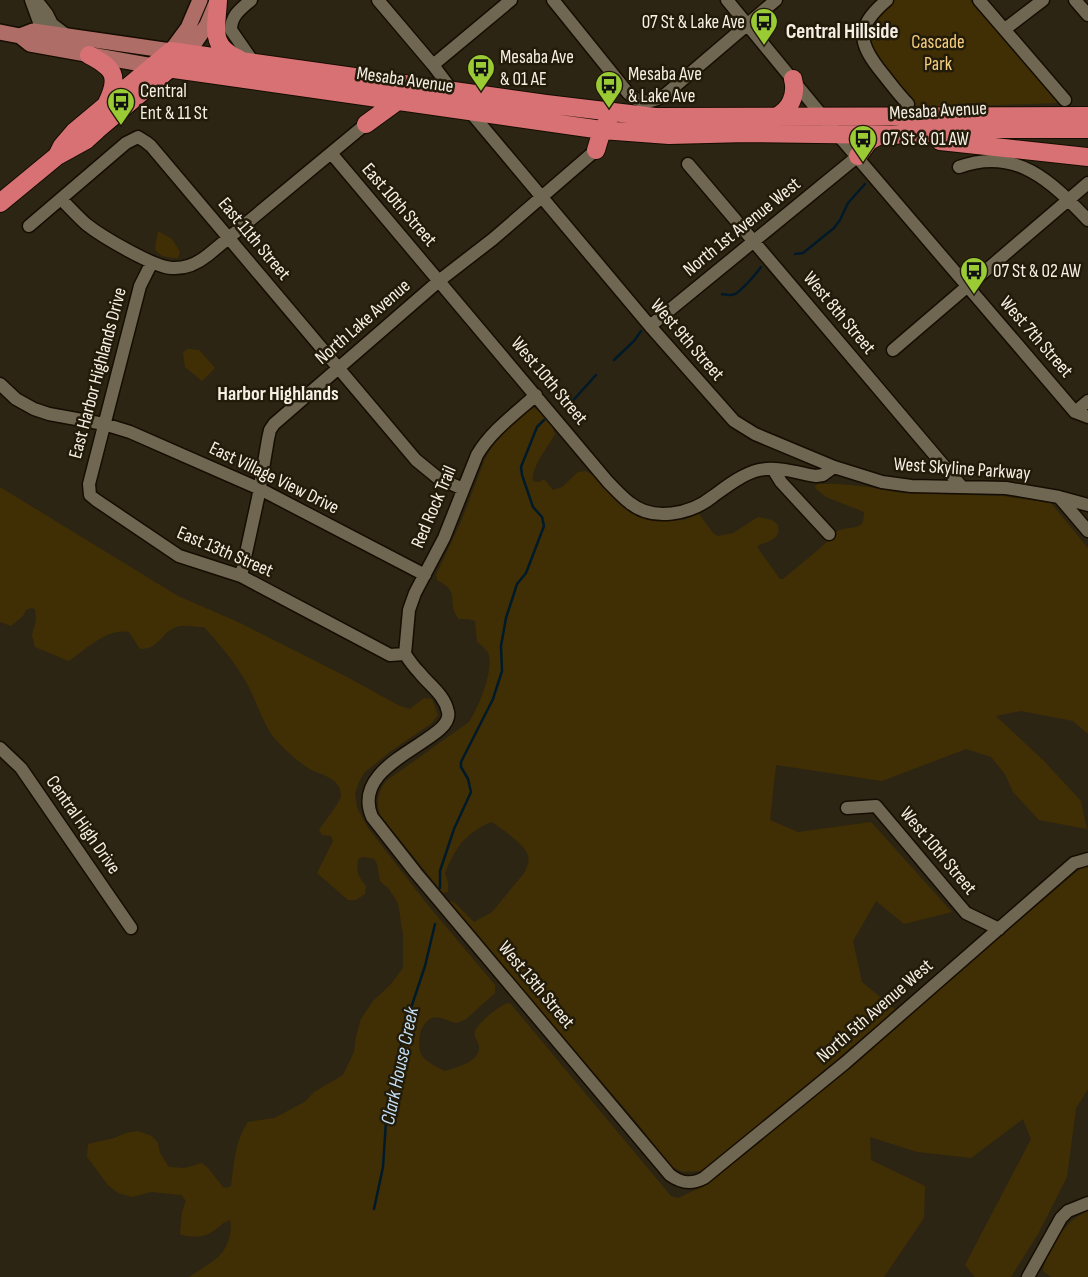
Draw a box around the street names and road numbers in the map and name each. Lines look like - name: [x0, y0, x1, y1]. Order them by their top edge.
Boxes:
- street label: Mesaba Avenue: [355, 62, 455, 98]
- street label: Mesaba Avenue: [889, 97, 987, 125]
- street label: East 10th Street: [357, 159, 441, 251]
- street label: North 1st Avenue West: [679, 173, 805, 281]
- street label: East 11th Street: [213, 193, 295, 285]
- street label: West 8th Street: [798, 267, 880, 359]
- street label: North Lake Avenue: [311, 274, 415, 370]
- street label: East Harbor Highlands Drive: [64, 285, 132, 461]
- street label: West 7th Street: [994, 292, 1078, 382]
- street label: West 9th Street: [645, 294, 729, 386]
- street label: West 10th Street: [506, 332, 592, 430]
- street label: East Village View Drive: [205, 437, 343, 519]
- street label: West Skyline Parkway: [893, 453, 1032, 485]
- street label: Red Rock Trail: [406, 462, 462, 552]
- street label: East 13th Street: [173, 521, 277, 583]
- street label: Central High Drive: [41, 771, 125, 879]
- street label: West 10th Street: [895, 802, 981, 900]
- street label: West 13th Street: [493, 937, 579, 1034]
- street label: North 5th Avenue West: [812, 954, 938, 1068]

